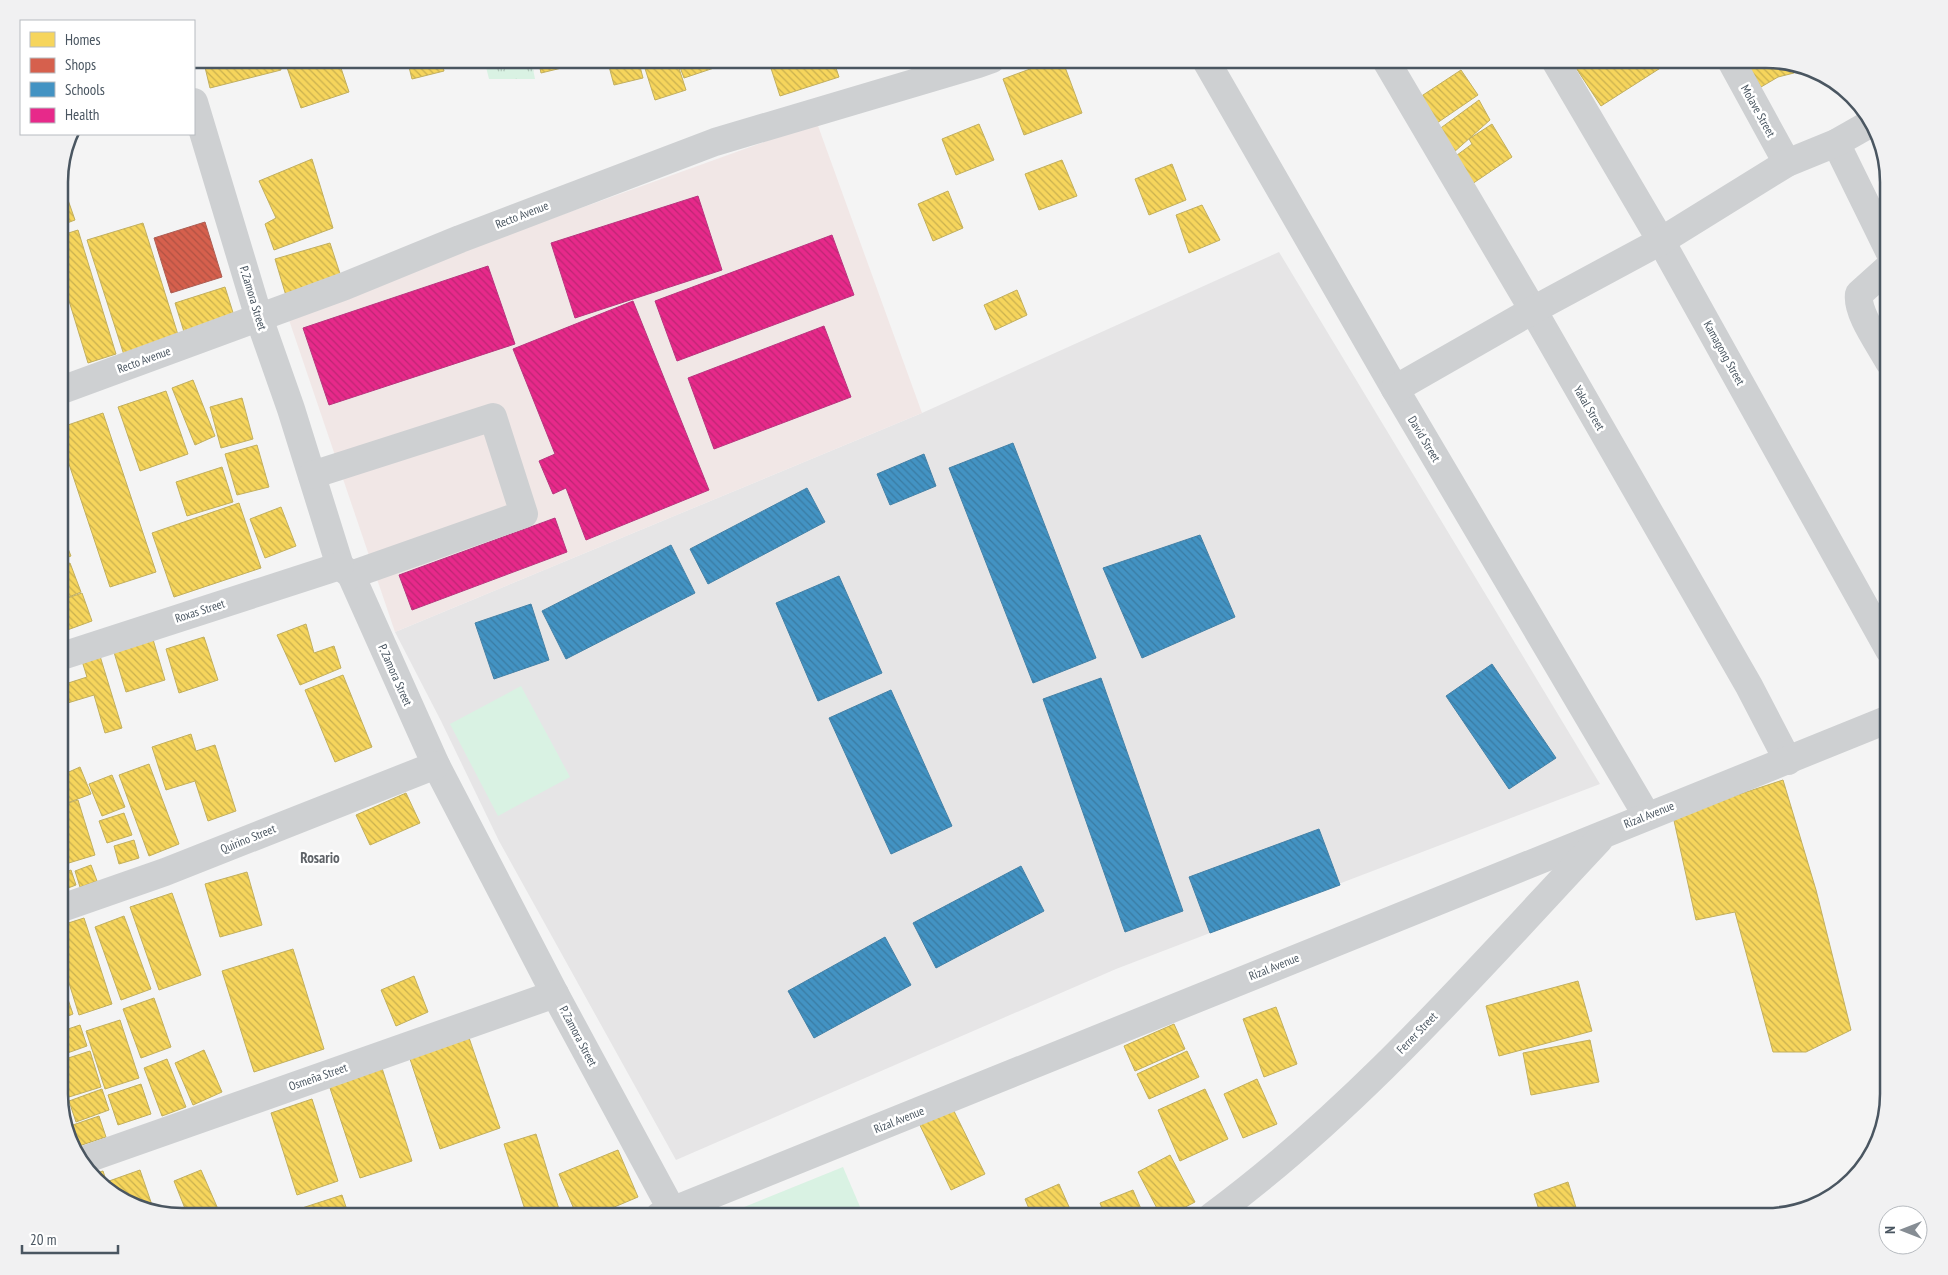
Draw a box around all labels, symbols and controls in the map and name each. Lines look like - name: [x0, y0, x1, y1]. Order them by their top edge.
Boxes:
- legend: [20, 20, 195, 135]
- text: Homes: [65, 30, 101, 49]
- text: Shops: [65, 55, 96, 74]
- text: Schools: [65, 80, 105, 99]
- street label: Molave Street: [1738, 82, 1779, 140]
- text: Health: [65, 105, 99, 124]
- street label: Recto Avenue: [493, 198, 550, 231]
- street label: P. Zamora Street: [237, 264, 271, 332]
- street label: Kamagong Street: [1701, 318, 1749, 388]
- street label: Recto Avenue: [115, 343, 172, 376]
- street label: Yakal Street: [1571, 383, 1609, 433]
- street label: David Street: [1405, 413, 1444, 465]
- street label: Roxas Street: [173, 595, 227, 626]
- street label: P. Zamora Street: [375, 642, 416, 709]
- street label: Rizal Avenue: [1621, 798, 1676, 831]
- street label: Quirino Street: [218, 820, 278, 856]
- district label: Rosario: [300, 848, 340, 867]
- street label: Rizal Avenue: [1246, 950, 1301, 983]
- street label: P. Zamora Street: [556, 1003, 601, 1069]
- street label: Ferrer Street: [1393, 1008, 1441, 1057]
- street label: Osmeña Street: [287, 1059, 350, 1094]
- street label: Rizal Avenue: [871, 1103, 926, 1136]
- north arrow: [1878, 1205, 1928, 1255]
- scale bar: [22, 1222, 119, 1254]
- text: N: [1881, 1226, 1899, 1234]
- text: 20 m: [30, 1230, 56, 1249]

